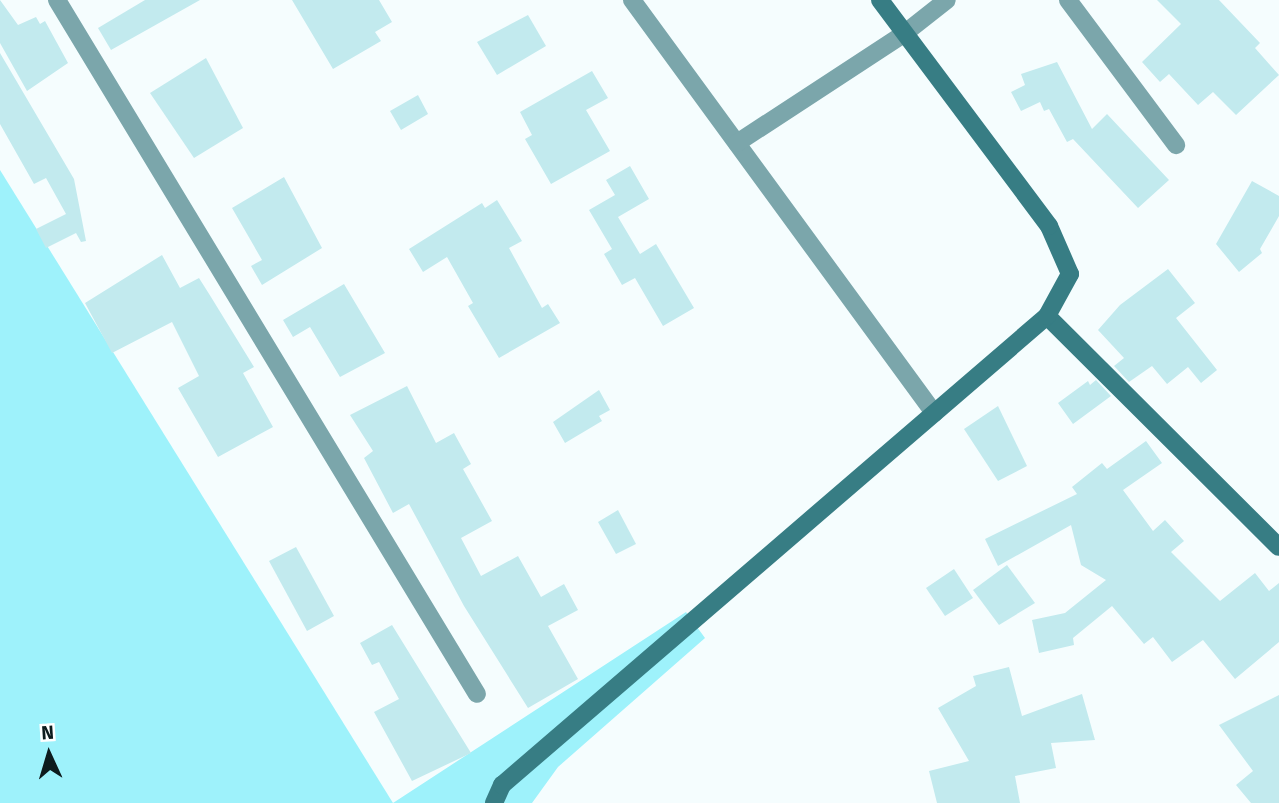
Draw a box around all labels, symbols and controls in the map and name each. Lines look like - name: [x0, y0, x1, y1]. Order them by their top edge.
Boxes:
- north arrow: [14, 719, 84, 789]
- text: N: [40, 721, 55, 744]

